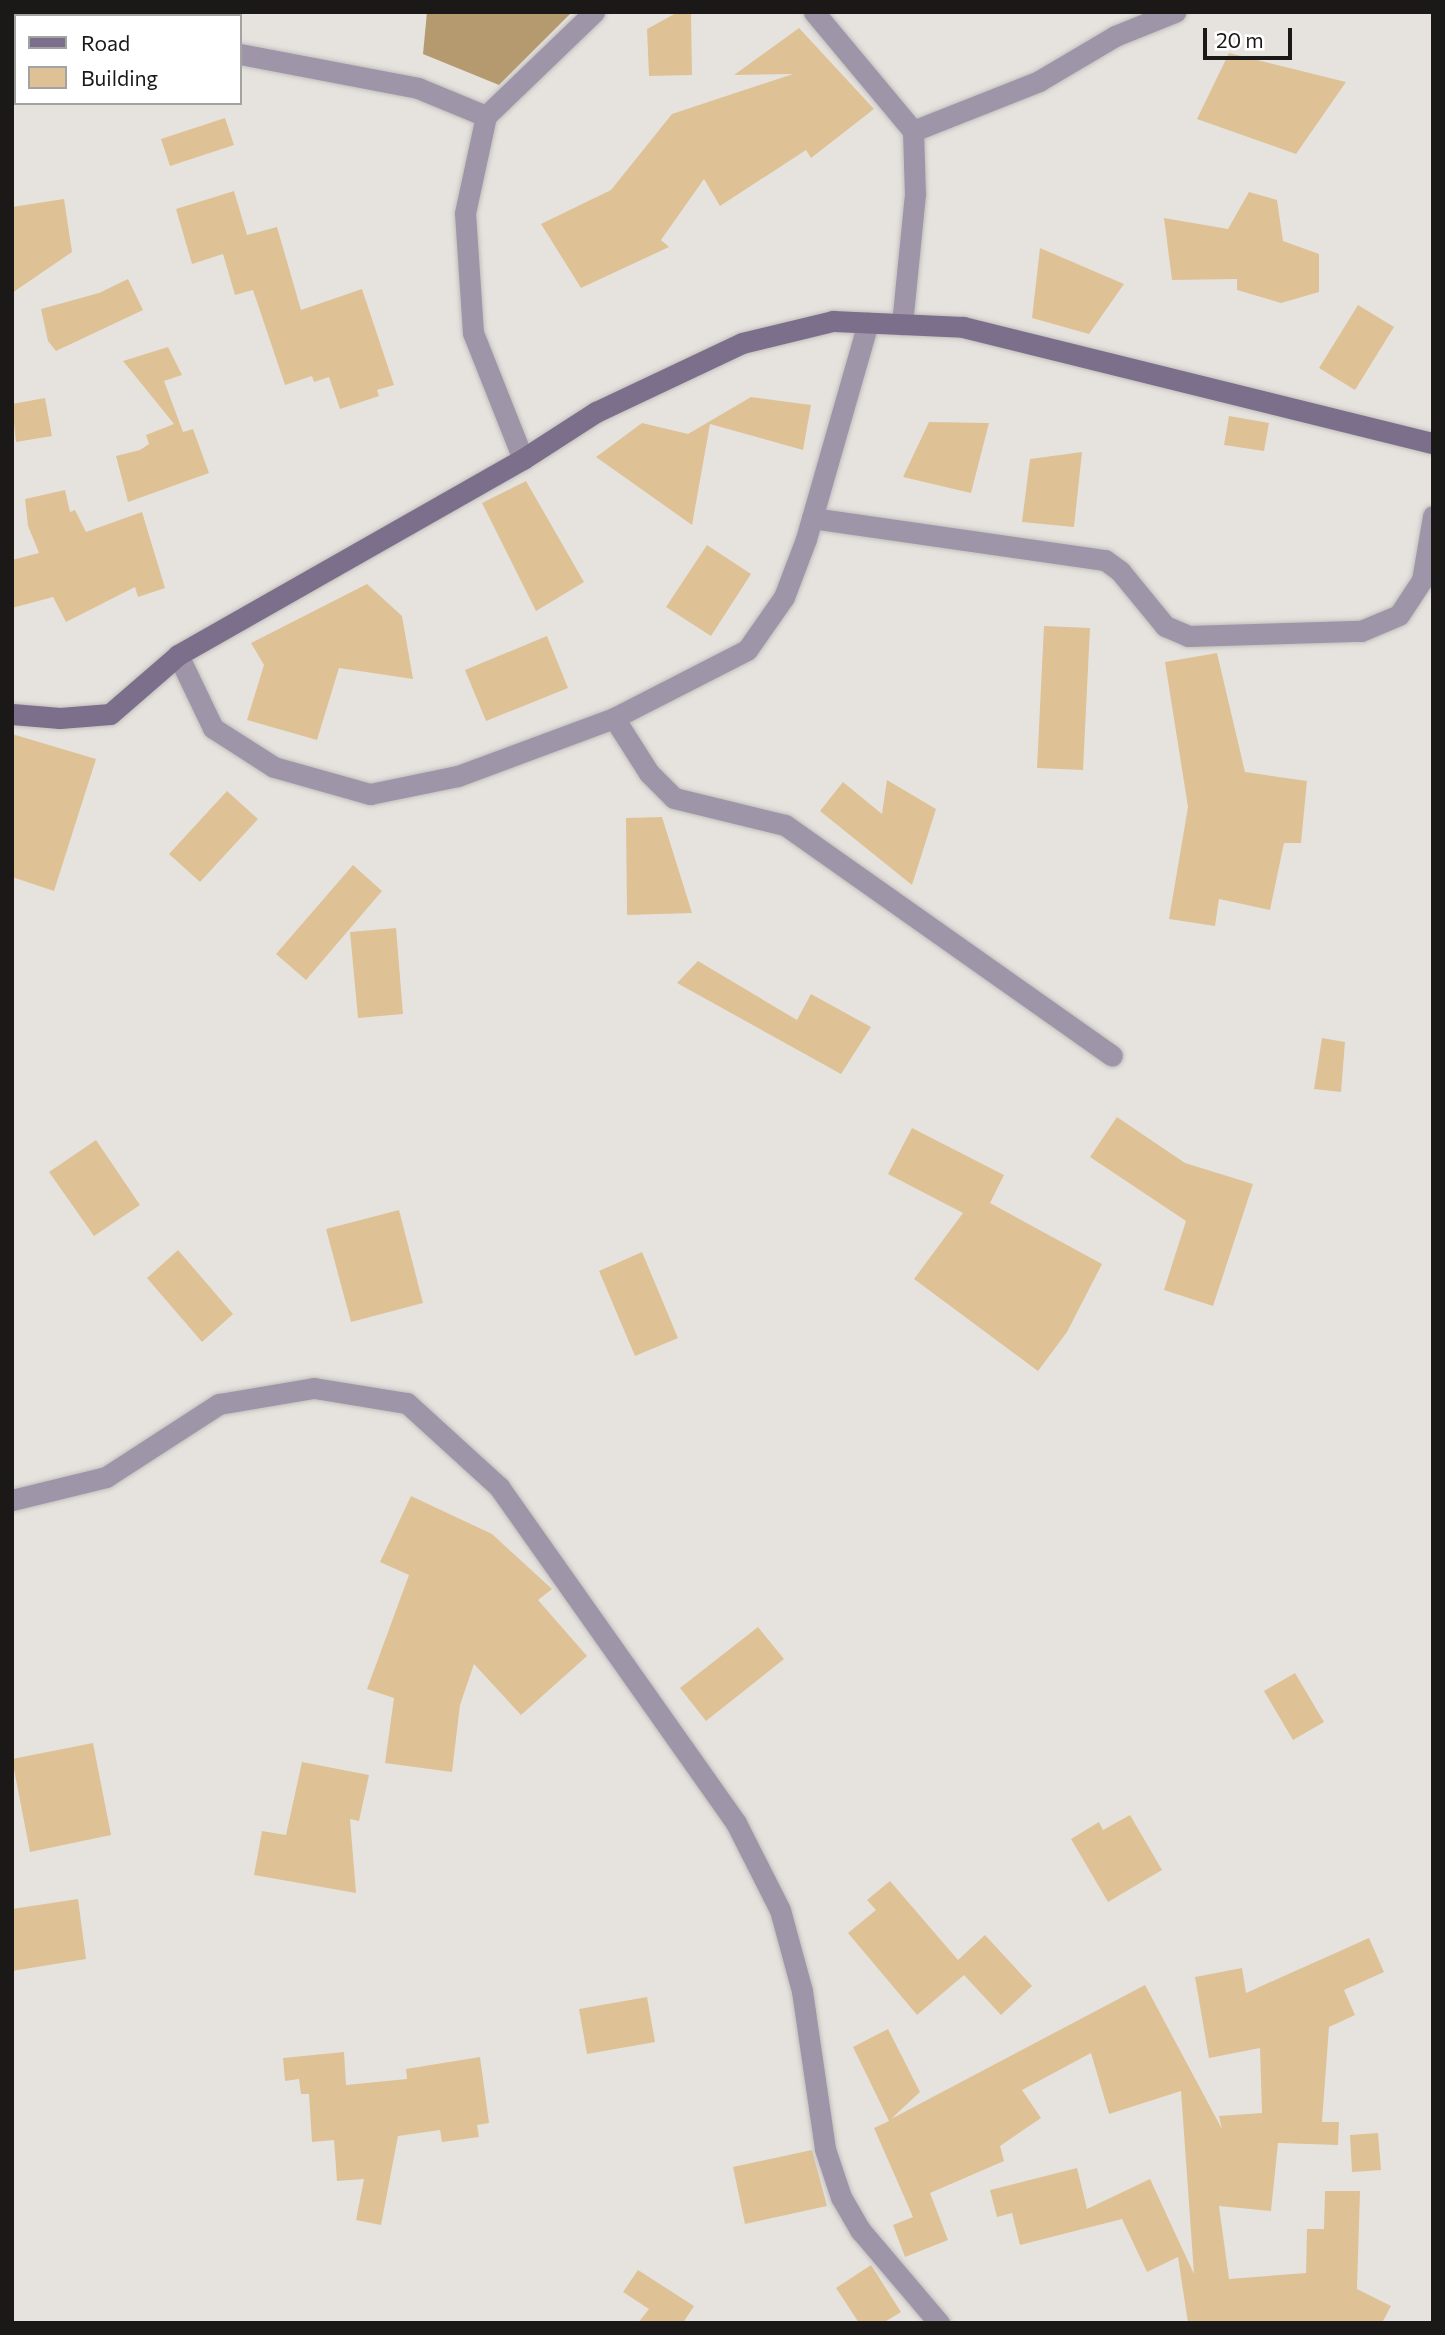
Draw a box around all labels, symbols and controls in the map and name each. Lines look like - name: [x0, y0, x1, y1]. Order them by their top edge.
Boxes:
- legend: [14, 14, 242, 105]
- scale bar: [1207, 14, 1296, 58]
- text: 20 m: [1216, 27, 1264, 52]
- text: Road: [81, 30, 130, 55]
- text: Building: [81, 65, 158, 90]

